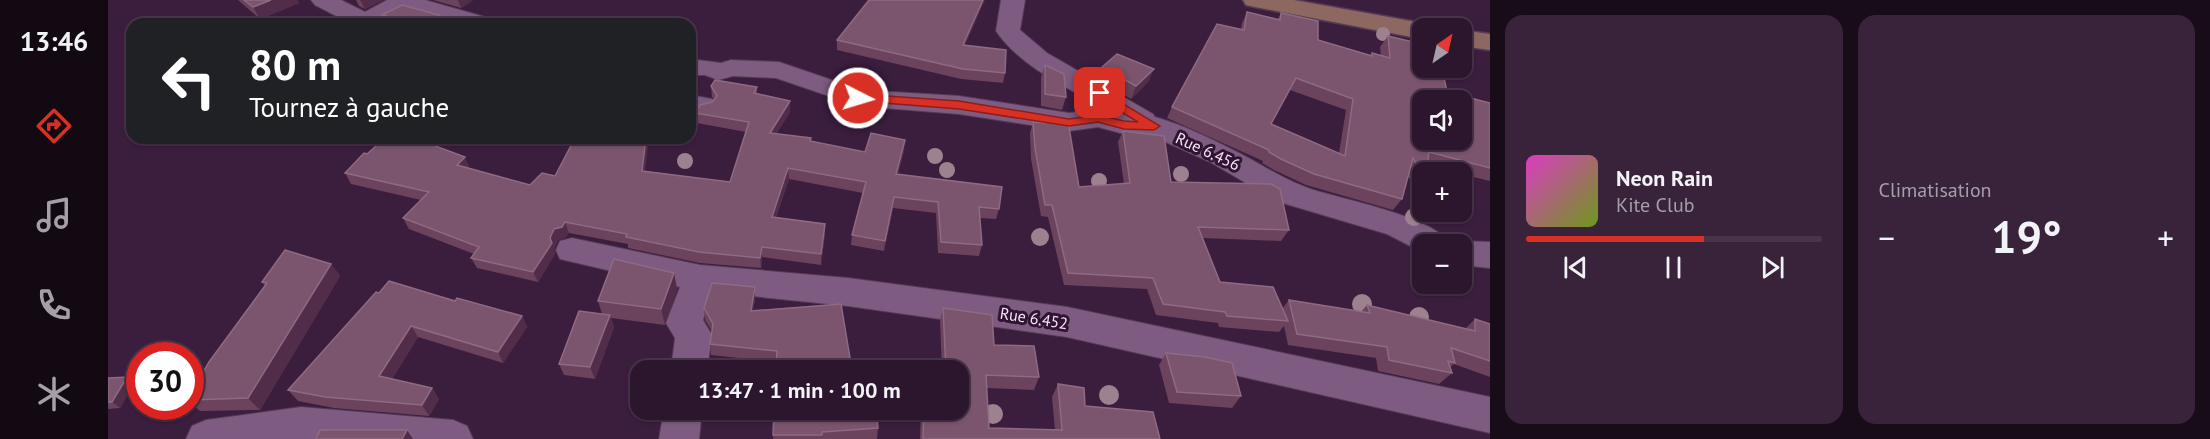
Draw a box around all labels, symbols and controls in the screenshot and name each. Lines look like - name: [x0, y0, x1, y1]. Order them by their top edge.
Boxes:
- north arrow: [1412, 18, 1472, 78]
- map controls: [1412, 18, 1472, 294]
- text: 13:46: [20, 24, 88, 58]
- text: 80 m: [249, 37, 341, 92]
- icon: left: [150, 42, 228, 120]
- position arrow: [826, 66, 890, 130]
- pin: [1074, 67, 1125, 118]
- icon: arrive: [1083, 76, 1116, 109]
- text: Tournez à gauche: [249, 90, 449, 124]
- button: sound: [1412, 90, 1472, 150]
- icon: directions: [33, 105, 75, 147]
- street label: Rue 6.456: [1173, 127, 1243, 175]
- button: +: [1412, 162, 1472, 222]
- text: Neon Rain: [1616, 164, 1713, 192]
- text: Climatisation: [1879, 177, 1992, 203]
- text: Kite Club: [1616, 192, 1694, 218]
- icon: music: [33, 194, 75, 236]
- text: 19°: [1991, 207, 2062, 265]
- text: −: [1879, 216, 1895, 259]
- text: +: [2157, 216, 2174, 259]
- button: −: [1412, 234, 1472, 294]
- icon: previous: [1559, 251, 1592, 284]
- icon: pause: [1657, 251, 1690, 284]
- icon: next: [1756, 251, 1789, 284]
- icon: phone: [33, 284, 75, 326]
- street label: Rue 6.452: [999, 303, 1069, 333]
- speed limit sign: 30: [126, 342, 204, 420]
- icon: climate: [33, 373, 75, 415]
- text: 13:47 · 1 min · 100 m: [698, 376, 901, 404]

